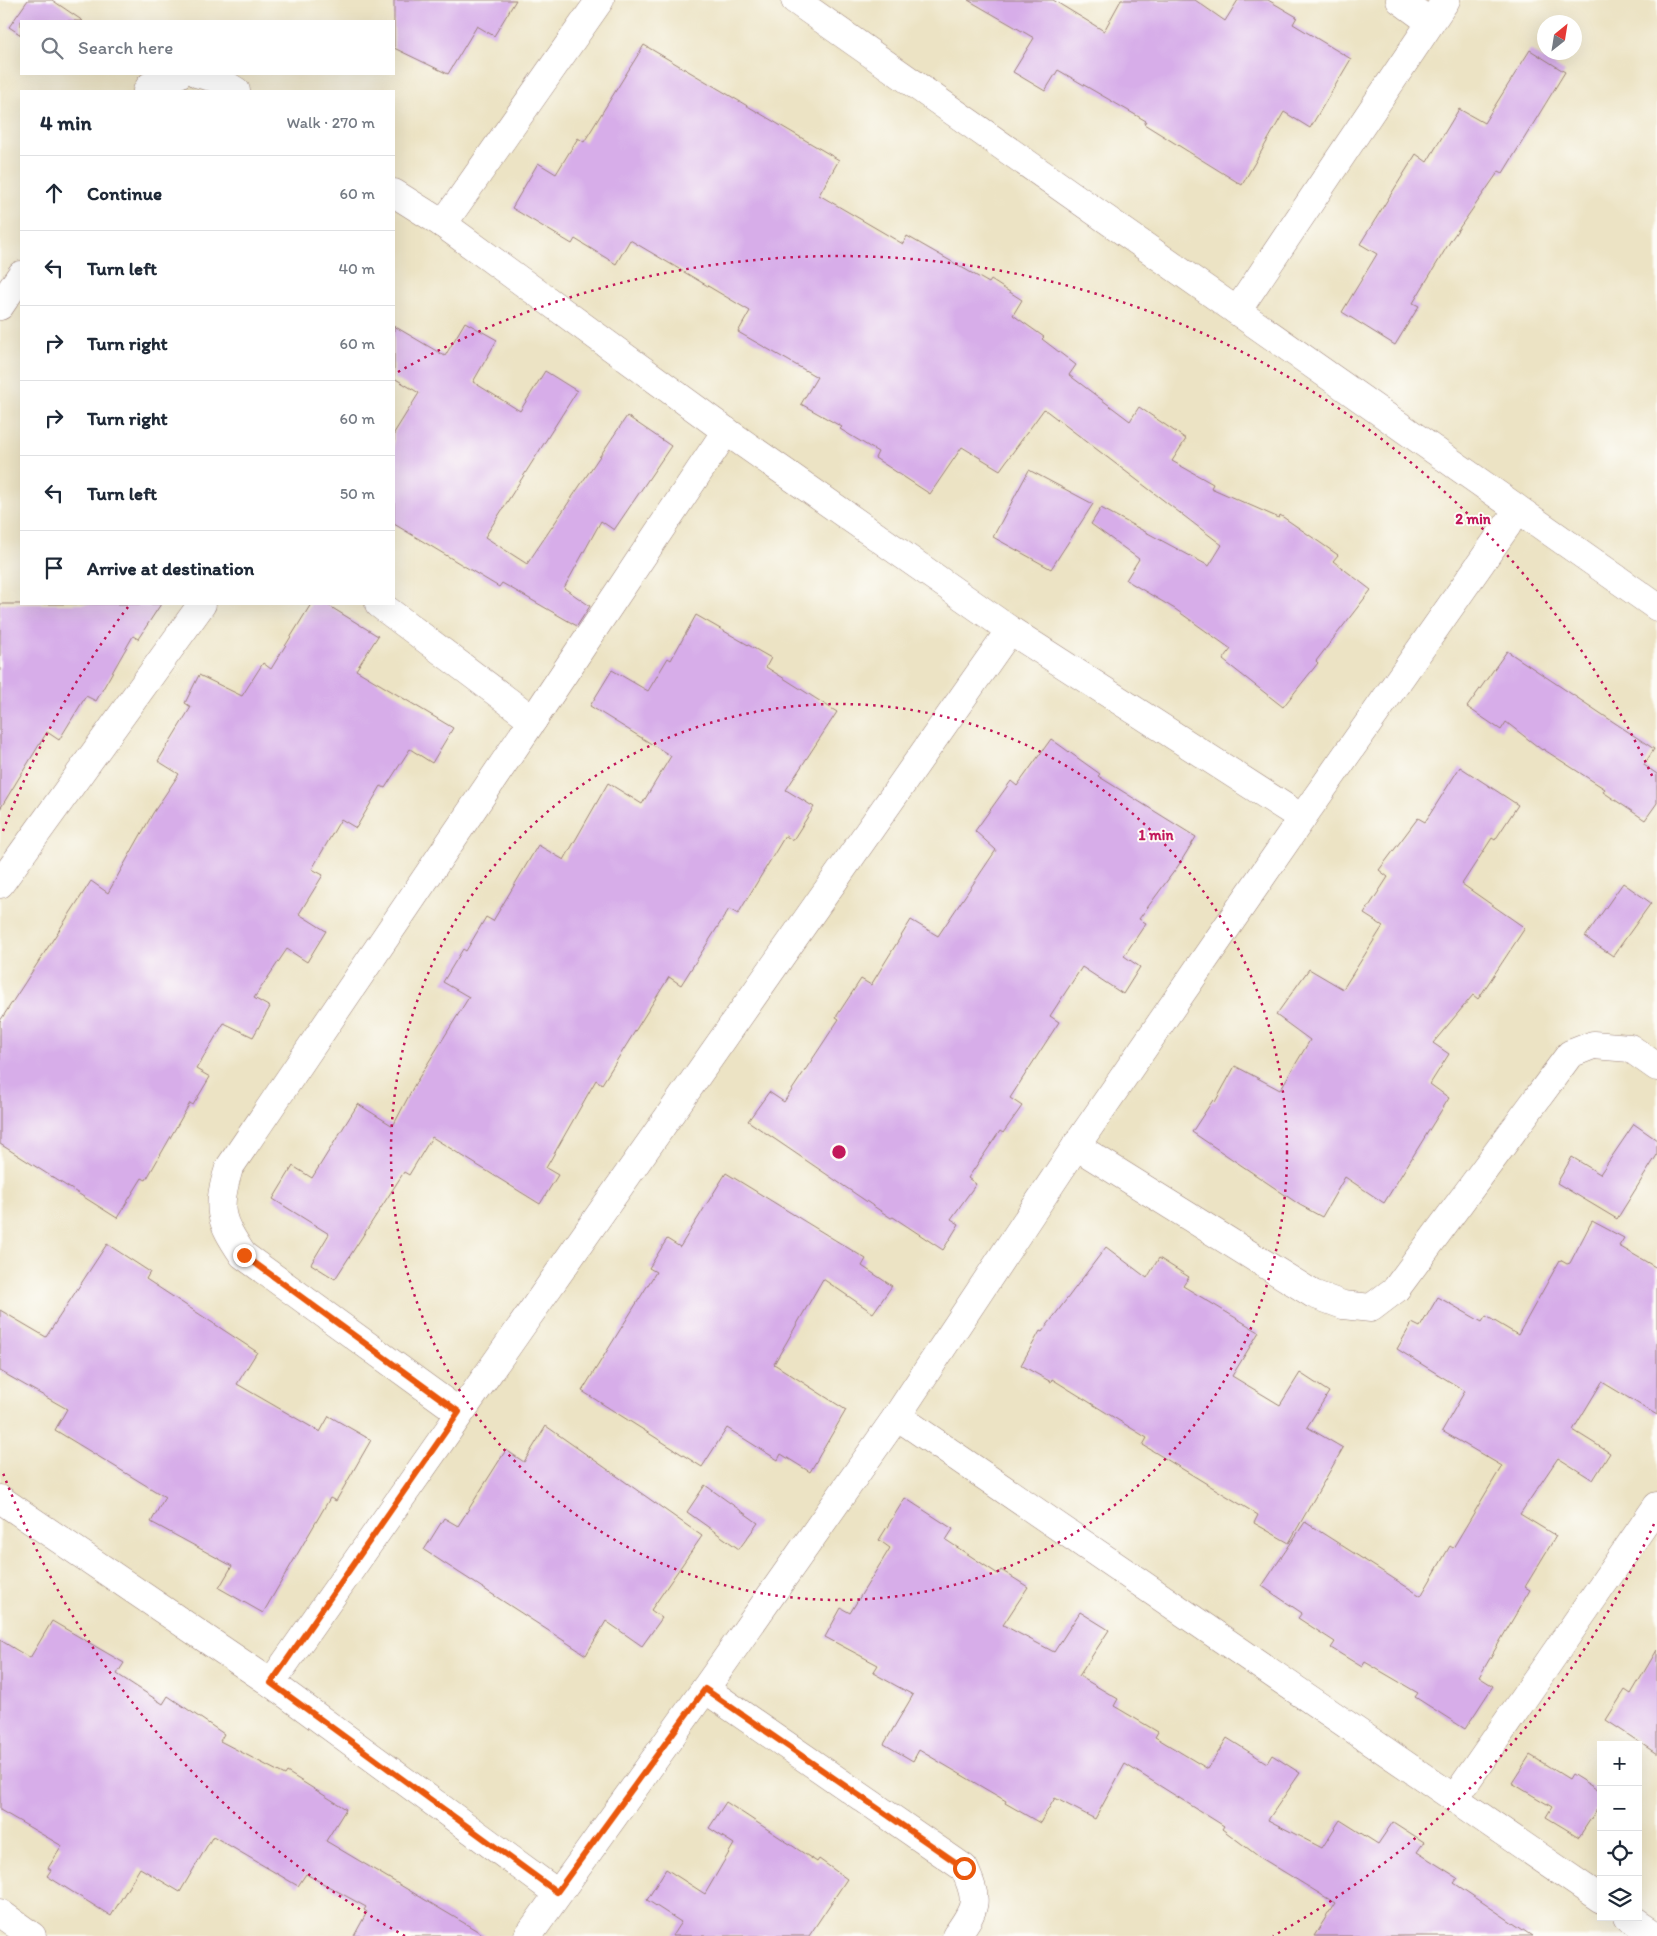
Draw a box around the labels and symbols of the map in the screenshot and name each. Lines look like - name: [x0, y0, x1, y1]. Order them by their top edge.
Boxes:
- north arrow: [1537, 15, 1582, 60]
- text: 2 min: [1455, 510, 1492, 528]
- text: 1 min: [1139, 826, 1174, 844]
- centre of rings: [830, 1143, 848, 1161]
- route end: [233, 1244, 256, 1267]
- route start: [953, 1857, 976, 1880]

